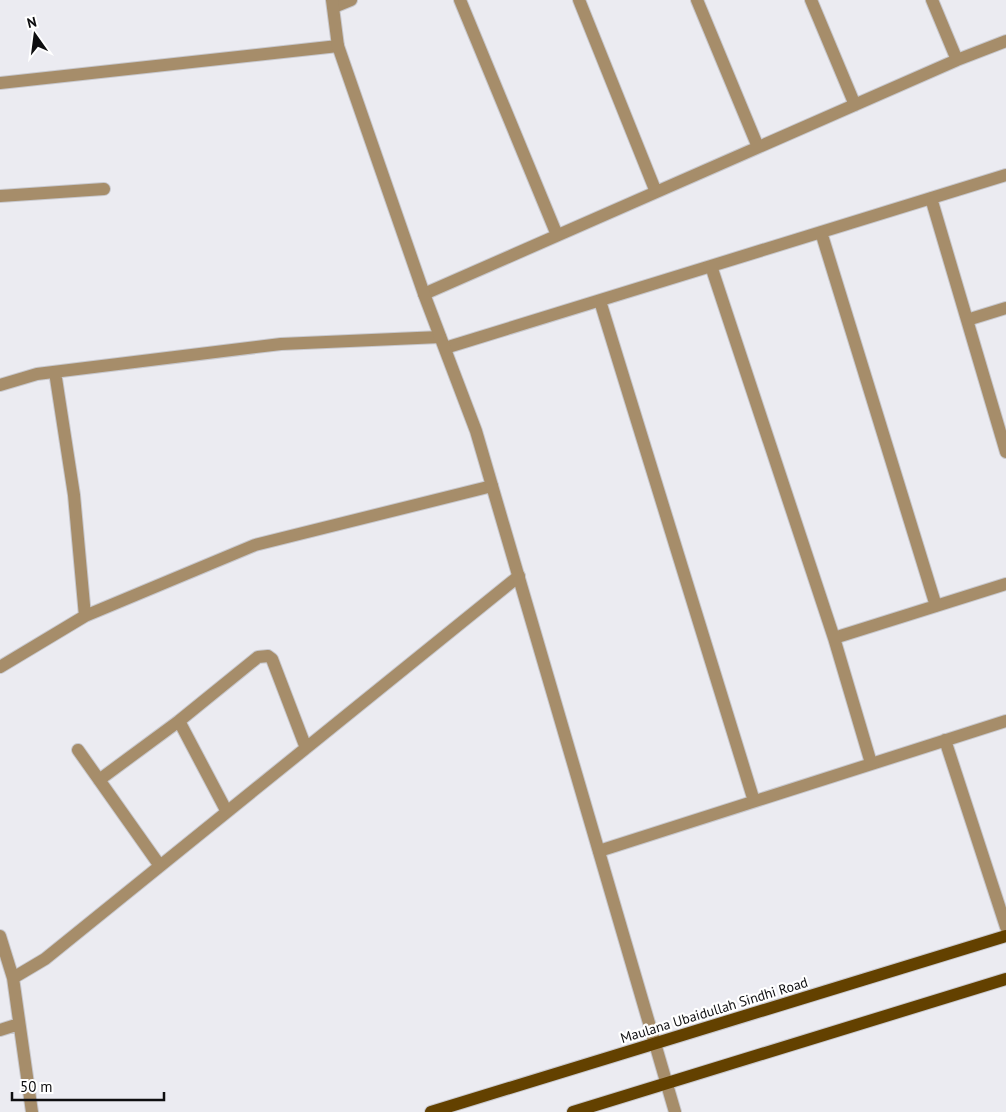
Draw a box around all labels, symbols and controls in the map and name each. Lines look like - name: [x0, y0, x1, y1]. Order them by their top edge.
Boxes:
- north arrow: [10, 10, 60, 60]
- text: N: [25, 13, 38, 32]
- street label: Maulana Ubaidullah Sindhi Road: [618, 973, 810, 1047]
- scale bar: [12, 1070, 165, 1102]
- text: 50 m: [20, 1077, 53, 1096]

